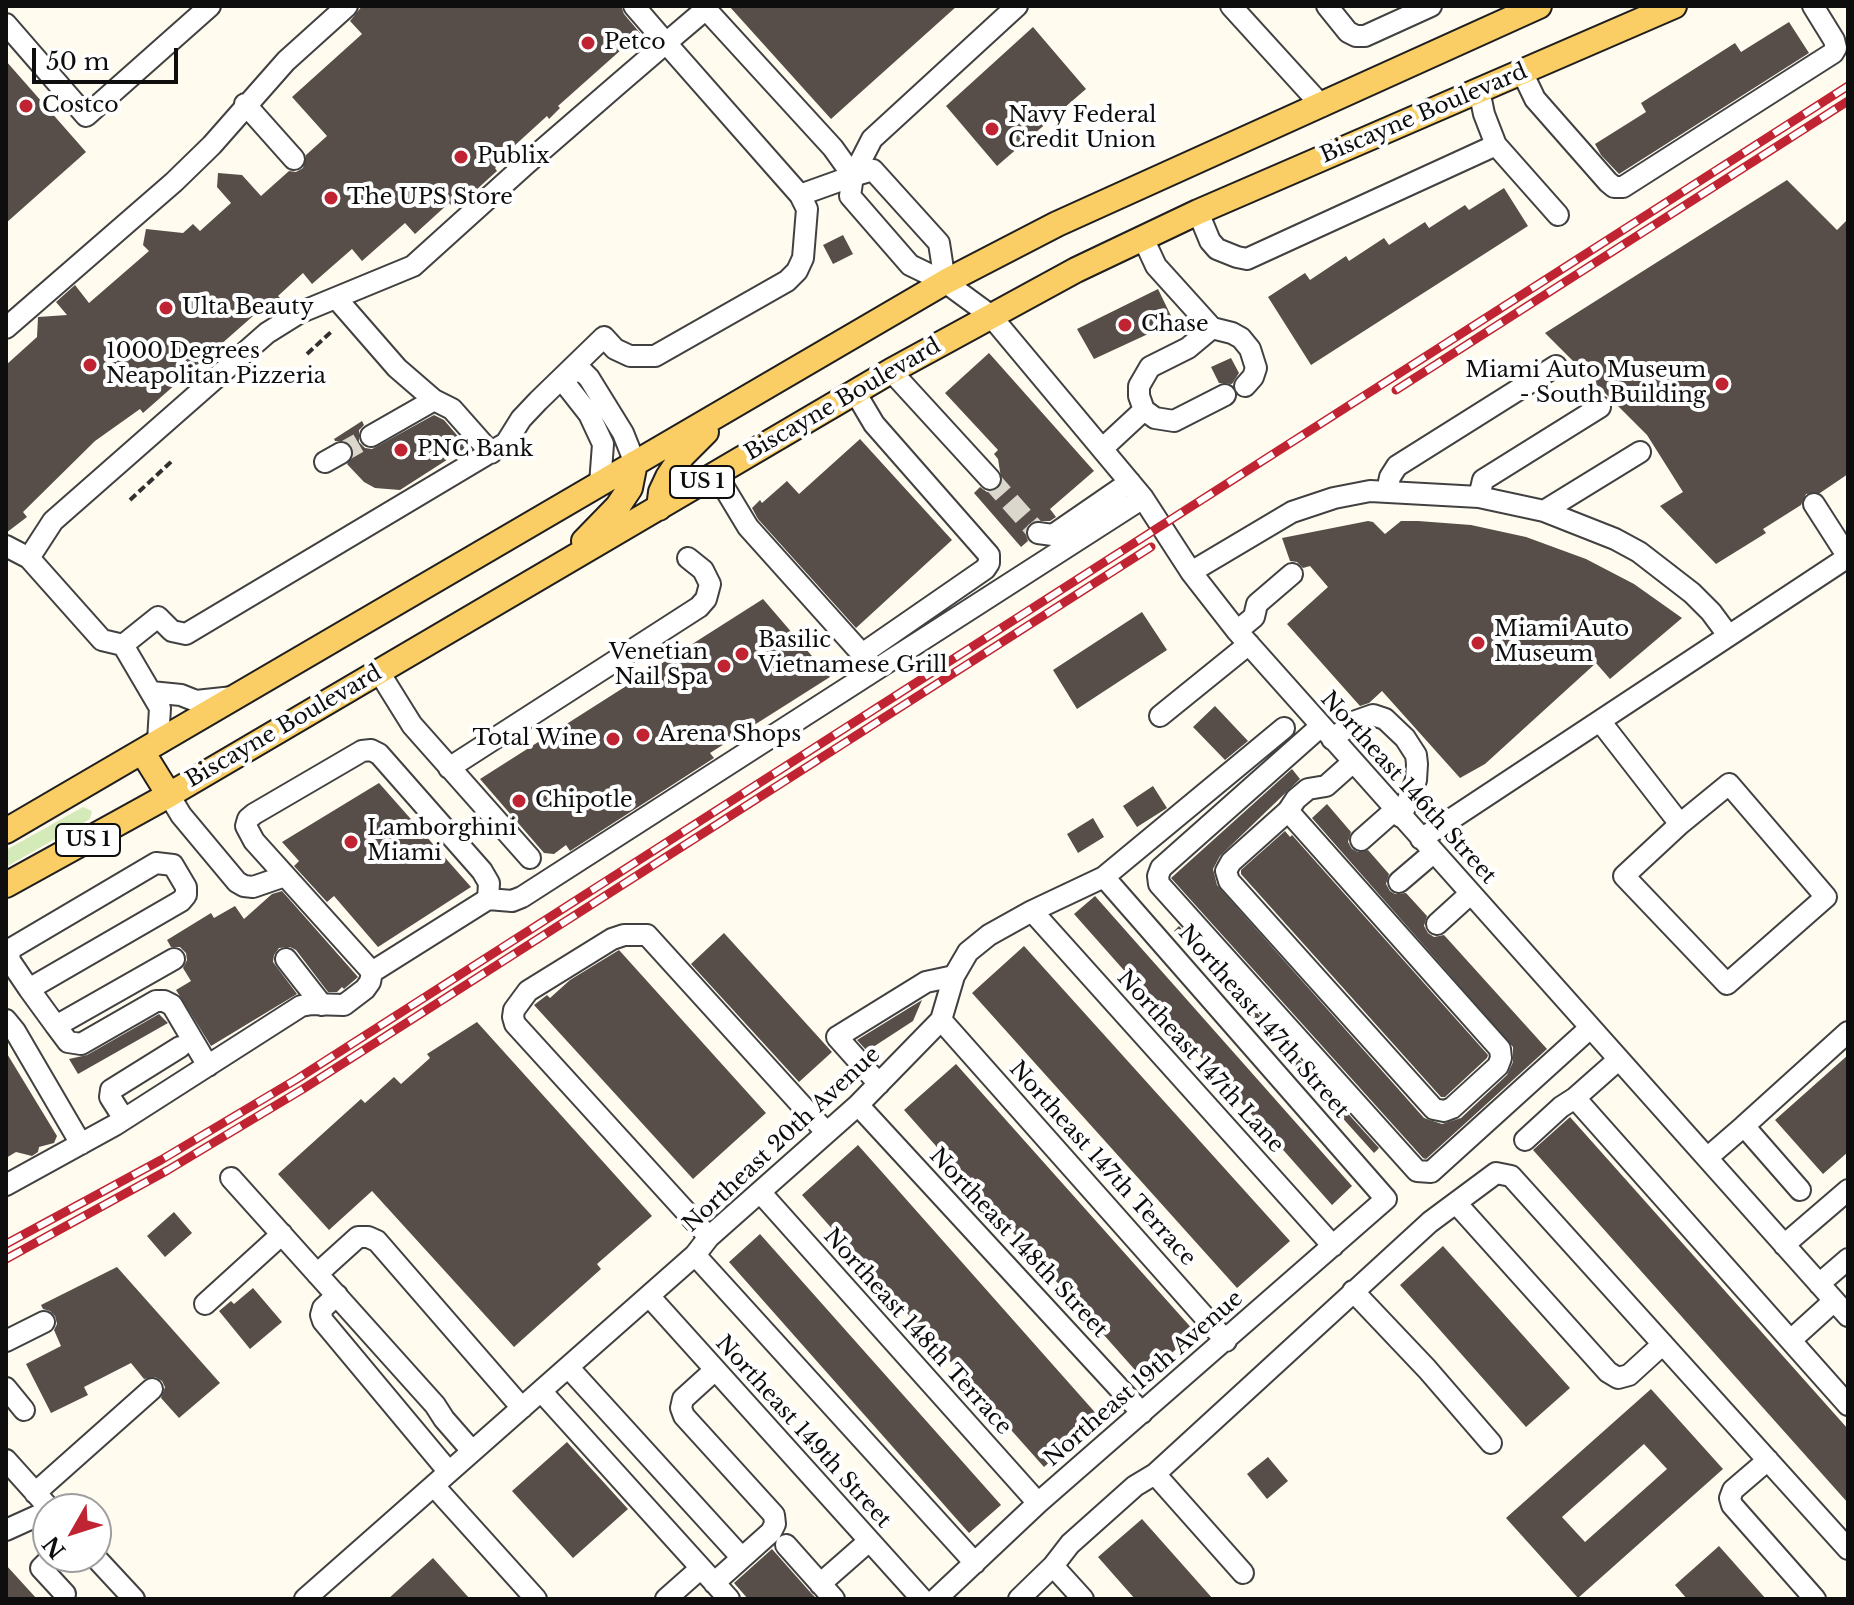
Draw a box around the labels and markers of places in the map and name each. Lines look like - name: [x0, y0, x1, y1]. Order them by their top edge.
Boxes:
- place label: Petco: [604, 30, 666, 56]
- marker: Petco: [579, 34, 597, 52]
- place label: Costco: [42, 93, 119, 119]
- marker: Costco: [17, 97, 35, 115]
- place label: Navy Federal Credit Union: [1008, 103, 1156, 154]
- marker: Navy Federal Credit Union: [983, 120, 1001, 138]
- place label: Publix: [477, 144, 549, 170]
- marker: Publix: [452, 148, 470, 166]
- place label: The UPS Store: [347, 185, 513, 211]
- marker: The UPS Store: [322, 189, 340, 207]
- place label: Ulta Beauty: [182, 295, 314, 321]
- marker: Ulta Beauty: [157, 299, 175, 317]
- place label: Chase: [1141, 312, 1209, 338]
- marker: Chase: [1116, 316, 1134, 334]
- place label: 1000 Degrees Neapolitan Pizzeria: [106, 339, 326, 390]
- marker: 1000 Degrees Neapolitan Pizzeria: [81, 356, 99, 374]
- place label: Miami Auto Museum - South Building: [1465, 358, 1706, 410]
- marker: Miami Auto Museum - South Building: [1713, 375, 1731, 393]
- place label: PNC Bank: [417, 437, 533, 463]
- marker: PNC Bank: [392, 441, 410, 459]
- place label: Miami Auto Museum: [1494, 617, 1629, 668]
- place label: Basilic Vietnamese Grill: [758, 628, 947, 680]
- marker: Miami Auto Museum: [1469, 634, 1487, 652]
- place label: Venetian Nail Spa: [609, 640, 708, 692]
- marker: Basilic Vietnamese Grill: [733, 645, 751, 663]
- marker: Venetian Nail Spa: [715, 657, 733, 675]
- place label: Arena Shops: [659, 722, 801, 748]
- place label: Total Wine: [472, 726, 597, 752]
- marker: Arena Shops: [634, 726, 652, 744]
- marker: Total Wine: [604, 730, 622, 748]
- place label: Chipotle: [535, 788, 633, 814]
- marker: Chipotle: [510, 792, 528, 810]
- place label: Lamborghini Miami: [367, 816, 517, 868]
- marker: Lamborghini Miami: [342, 833, 360, 851]

